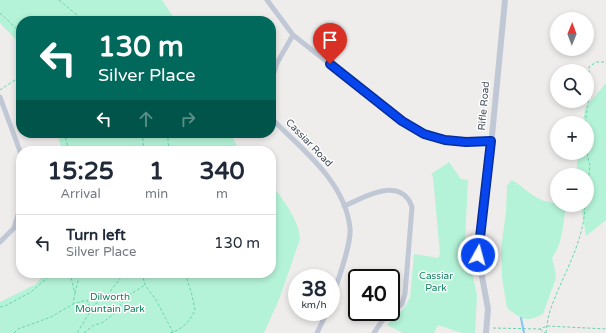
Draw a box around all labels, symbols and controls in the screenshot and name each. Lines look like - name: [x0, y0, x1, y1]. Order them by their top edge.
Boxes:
- north arrow: [550, 12, 594, 56]
- map controls: [550, 12, 594, 212]
- pin: [313, 23, 347, 64]
- icon: arrive: [319, 29, 341, 51]
- text: 130 m: [98, 30, 184, 64]
- icon: left: [32, 32, 84, 84]
- text: Silver Place: [98, 64, 195, 86]
- button: search: [550, 64, 594, 108]
- street label: Rifle Road: [476, 81, 492, 131]
- icon: left: [93, 108, 115, 130]
- icon: ahead: [135, 108, 157, 130]
- icon: right: [177, 108, 199, 130]
- button: +: [550, 116, 594, 160]
- street label: Cassiar Road: [283, 117, 335, 169]
- text: 15:25: [47, 157, 114, 186]
- text: 1: [149, 157, 164, 186]
- text: 340: [199, 157, 245, 186]
- button: −: [550, 168, 594, 212]
- text: Arrival: [60, 186, 101, 202]
- text: min: [145, 186, 168, 202]
- text: m: [216, 186, 228, 202]
- text: Turn left: [66, 226, 126, 244]
- icon: left: [32, 232, 54, 254]
- text: 130 m: [214, 234, 260, 252]
- position arrow: [457, 234, 499, 276]
- text: Silver Place: [66, 244, 136, 260]
- speed limit sign: 40: [348, 269, 400, 321]
- park label: Cassiar Park: [419, 270, 453, 294]
- text: 38: [301, 278, 327, 302]
- park label: Dilworth Mountain Park: [75, 291, 145, 315]
- text: km/h: [301, 299, 327, 311]

